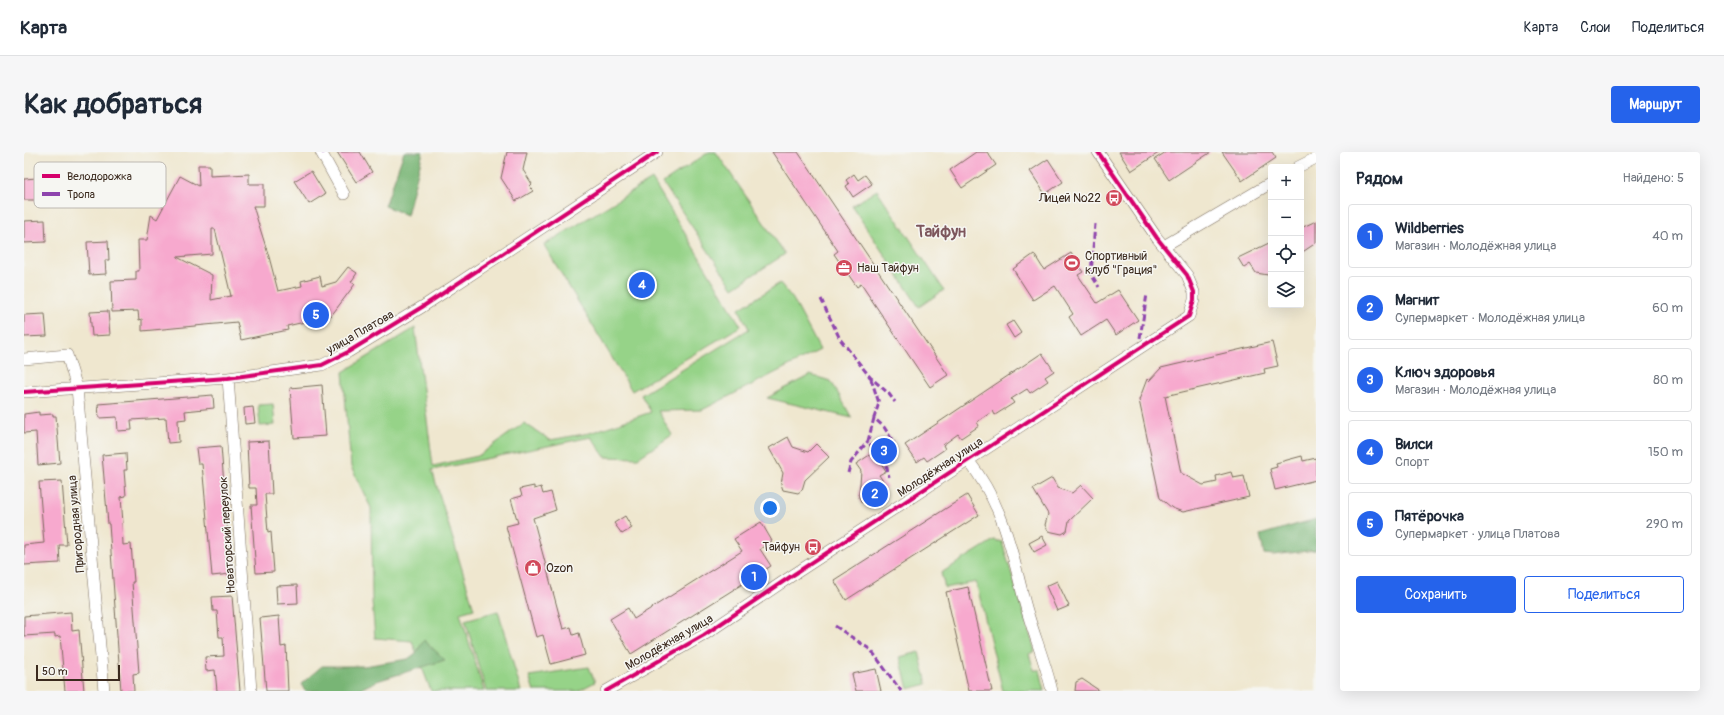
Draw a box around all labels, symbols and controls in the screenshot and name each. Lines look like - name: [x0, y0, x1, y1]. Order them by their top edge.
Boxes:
- text: Карта: [20, 16, 67, 40]
- text: Карта: [1524, 19, 1558, 36]
- text: Слои: [1580, 19, 1610, 36]
- text: Поделиться: [1632, 19, 1704, 36]
- button: Маршрут: [1611, 86, 1700, 123]
- text: Как добраться: [24, 87, 202, 122]
- legend: [34, 162, 166, 208]
- map controls: [1268, 164, 1304, 308]
- button: +: [1268, 164, 1304, 200]
- text: Рядом: [1356, 168, 1403, 189]
- text: Велодорожка: [67, 170, 132, 183]
- text: Найдено: 5: [1622, 170, 1684, 186]
- text: Тропа: [67, 188, 95, 201]
- bus stop icon: Лицей №22: [1104, 188, 1124, 208]
- place label: Лицей №22: [1038, 191, 1101, 206]
- button: −: [1268, 200, 1304, 236]
- text: Wildberries: [1395, 219, 1464, 238]
- district label: Тайфун: [915, 222, 966, 242]
- text: 1: [1367, 228, 1373, 244]
- text: 40 m: [1652, 228, 1683, 244]
- button: locate: [1268, 236, 1304, 272]
- text: Магазин · Молодёжная улица: [1395, 238, 1556, 254]
- place label: Спортивный клуб "Грация": [1085, 249, 1157, 278]
- sports icon: Спортивный клуб "Грация": [1062, 253, 1082, 273]
- office icon: Наш Тайфун: [834, 258, 854, 278]
- place label: Наш Тайфун: [857, 261, 919, 276]
- pin: 4: [629, 270, 655, 300]
- button: layers: [1268, 272, 1304, 308]
- text: Магнит: [1395, 291, 1440, 310]
- pin: 5: [303, 300, 329, 330]
- text: 2: [1366, 300, 1374, 316]
- text: 60 m: [1652, 300, 1683, 316]
- street label: улица Платова: [323, 307, 397, 358]
- text: Супермаркет · Молодёжная улица: [1395, 310, 1585, 326]
- text: Ключ здоровья: [1395, 363, 1495, 382]
- text: 3: [1366, 372, 1374, 388]
- text: 80 m: [1653, 372, 1683, 388]
- text: Магазин · Молодёжная улица: [1395, 382, 1556, 398]
- street label: Молодёжная улица: [895, 434, 986, 501]
- text: Вилси: [1395, 435, 1432, 454]
- pin: 3: [871, 436, 897, 466]
- text: 4: [1366, 444, 1374, 460]
- text: 150 m: [1648, 444, 1683, 460]
- text: Спорт: [1395, 454, 1429, 470]
- street label: Пригородная улица: [65, 474, 88, 573]
- street label: Новаторский переулок: [216, 476, 239, 594]
- pin: 2: [862, 479, 888, 509]
- your location: [760, 498, 780, 518]
- text: Пятёрочка: [1395, 507, 1464, 526]
- text: 5: [1366, 516, 1374, 532]
- text: 290 m: [1646, 516, 1683, 532]
- text: Супермаркет · улица Платова: [1395, 526, 1560, 542]
- bus stop icon: Тайфун: [803, 537, 823, 557]
- place label: Тайфун: [762, 540, 800, 555]
- shop icon: Ozon: [523, 558, 543, 578]
- place label: Ozon: [546, 561, 573, 576]
- pin: 1: [741, 562, 767, 592]
- button: Сохранить: [1356, 576, 1516, 613]
- button: Поделиться: [1524, 576, 1684, 613]
- street label: Молодёжная улица: [623, 611, 716, 674]
- scale bar: [36, 663, 120, 682]
- text: 50 m: [42, 665, 68, 678]

